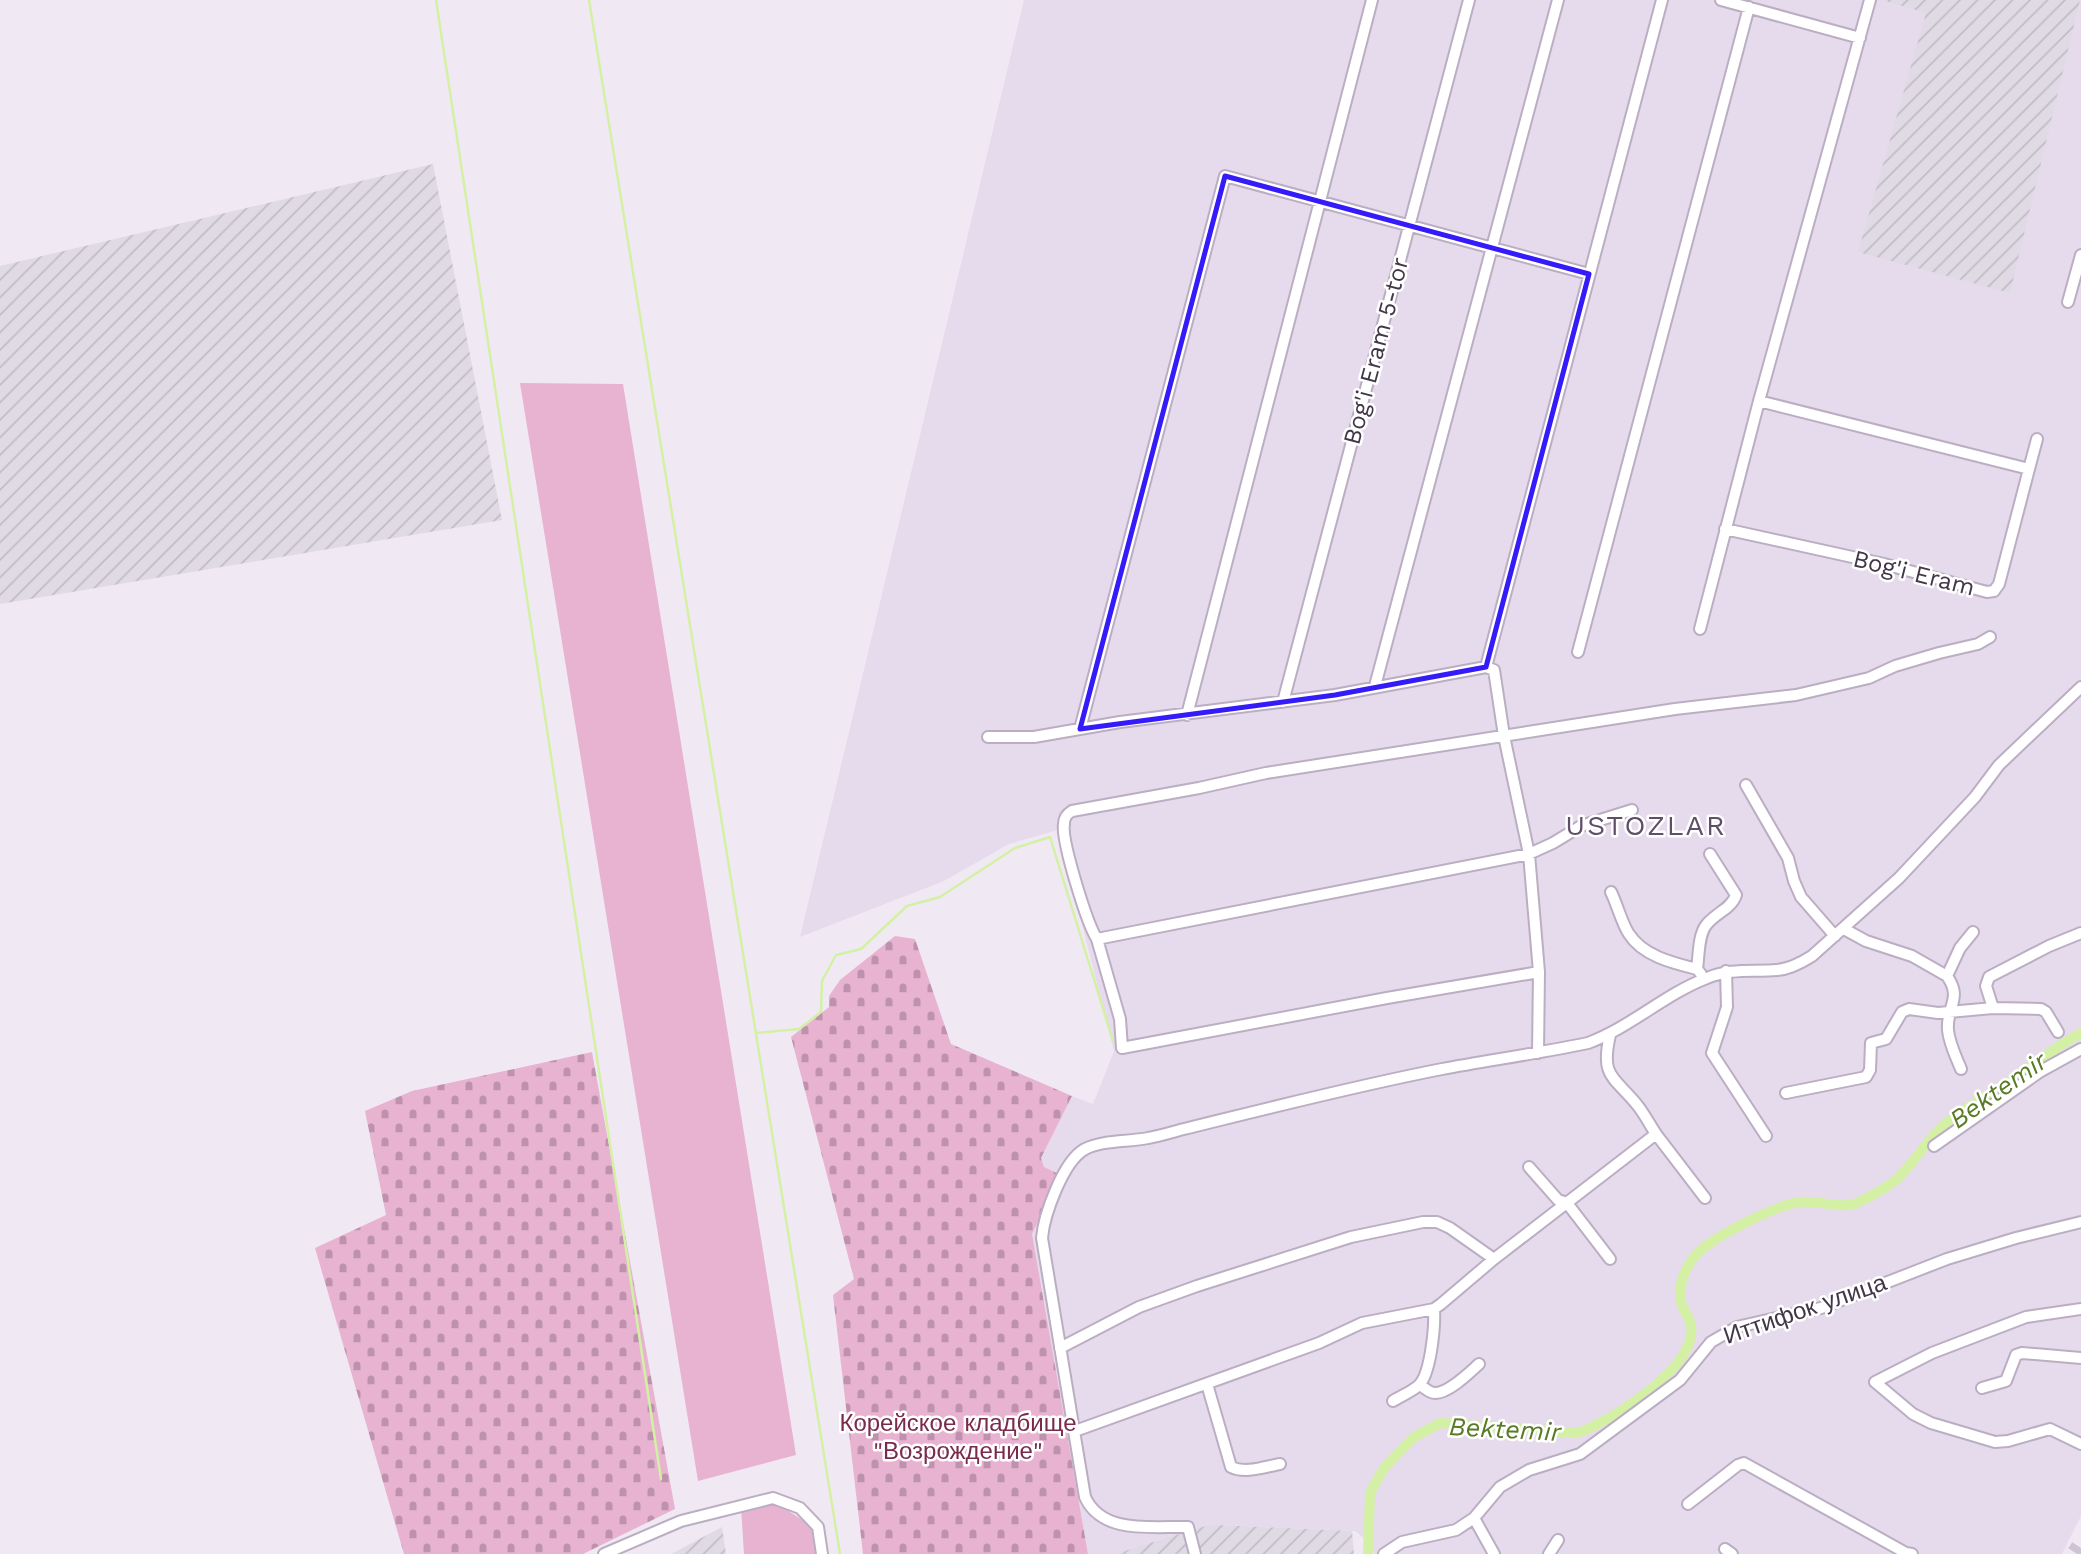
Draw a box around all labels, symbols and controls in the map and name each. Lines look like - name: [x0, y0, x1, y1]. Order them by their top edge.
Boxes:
- street label: Bog'i Eram 5-tor: [1338, 254, 1414, 448]
- street label: Bog'i Eram: [1850, 544, 1978, 602]
- district label: USTOZLAR: [1565, 809, 1727, 842]
- water label: Bektemir: [1943, 1045, 2053, 1134]
- street label: Иттифок улица: [1720, 1268, 1891, 1350]
- park label: Корейское кладбище "Возрождение": [839, 1409, 1077, 1465]
- water label: Bektemir: [1448, 1411, 1563, 1447]

